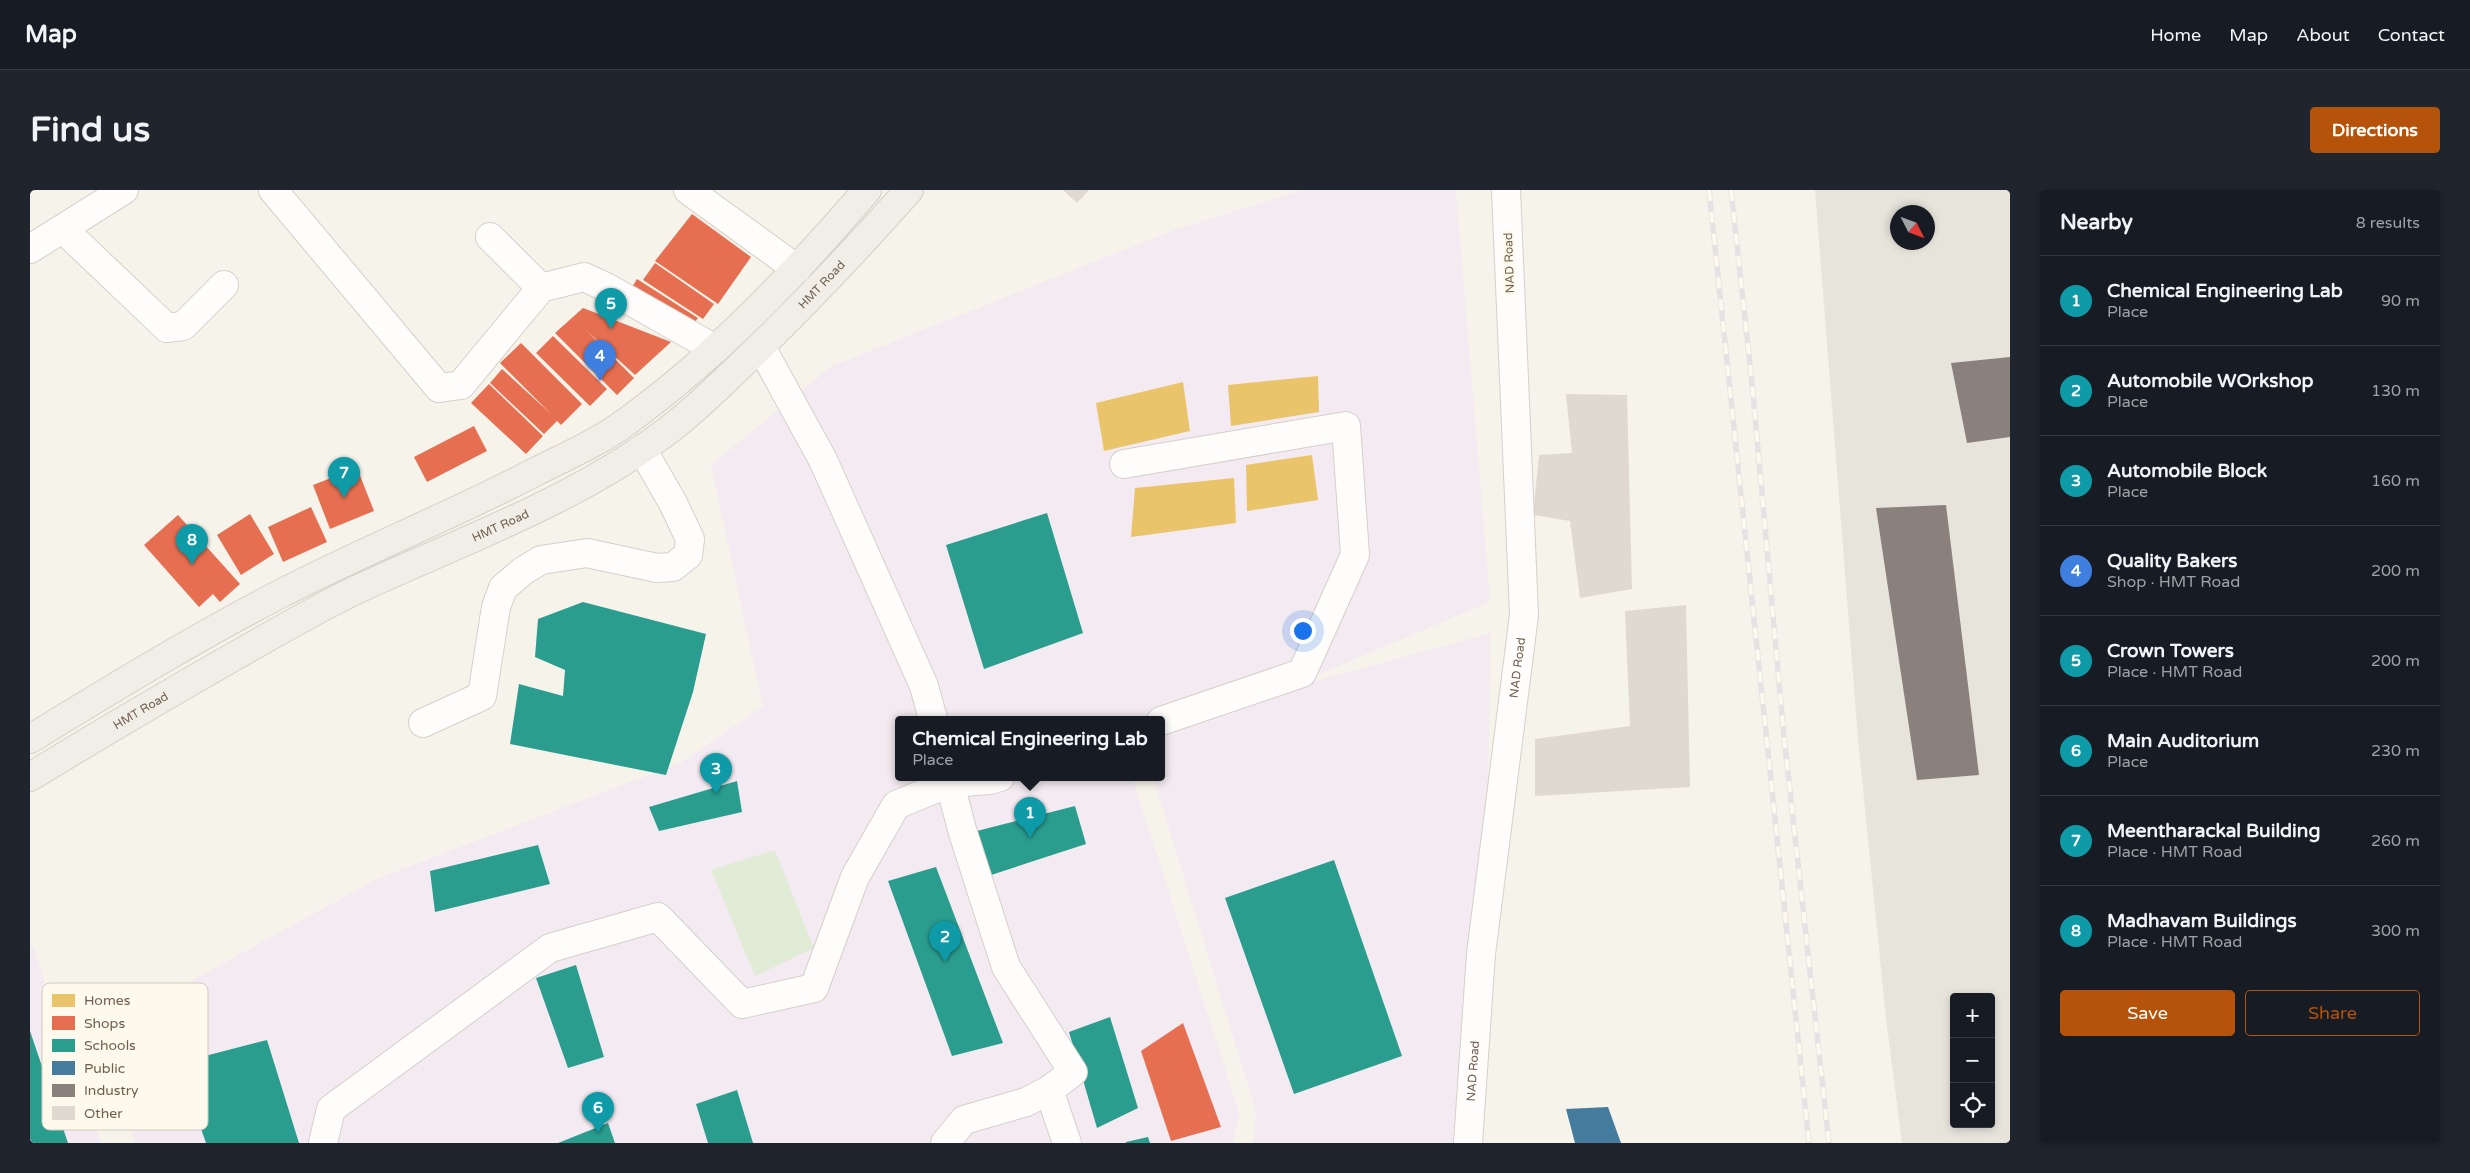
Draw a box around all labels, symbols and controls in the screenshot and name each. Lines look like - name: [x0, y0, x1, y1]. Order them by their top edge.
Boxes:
- text: Map: [25, 20, 77, 49]
- text: Home: [2150, 24, 2201, 46]
- text: Map: [2229, 24, 2268, 46]
- text: About: [2296, 24, 2350, 46]
- text: Contact: [2378, 24, 2445, 46]
- button: Directions: [2310, 107, 2440, 153]
- text: Find us: [30, 109, 150, 151]
- north arrow: [1890, 205, 1935, 250]
- text: Nearby: [2060, 210, 2133, 235]
- text: 8 results: [2356, 213, 2420, 233]
- street label: NAD Road: [1501, 232, 1517, 294]
- street label: HMT Road: [795, 258, 848, 312]
- text: Chemical Engineering Lab: [2107, 280, 2343, 302]
- pin: 5: [595, 288, 627, 329]
- text: 1: [2071, 291, 2081, 311]
- text: 90 m: [2381, 291, 2420, 311]
- text: Place: [2107, 302, 2148, 322]
- pin: 4: [584, 340, 616, 381]
- text: Automobile WOrkshop: [2107, 370, 2314, 392]
- text: 2: [2071, 381, 2081, 401]
- text: 130 m: [2371, 381, 2420, 401]
- text: Place: [2107, 392, 2148, 412]
- pin: 7: [328, 457, 360, 498]
- text: Automobile Block: [2107, 460, 2267, 482]
- text: 3: [2071, 471, 2081, 491]
- text: 160 m: [2371, 471, 2420, 491]
- text: Place: [2107, 482, 2148, 502]
- street label: HMT Road: [470, 507, 531, 545]
- pin: 8: [176, 524, 208, 565]
- text: Quality Bakers: [2107, 550, 2237, 572]
- text: 4: [2071, 561, 2081, 581]
- text: 200 m: [2371, 561, 2420, 581]
- text: Shop · HMT Road: [2107, 572, 2240, 592]
- your location: [1290, 618, 1316, 644]
- street label: NAD Road: [1507, 637, 1528, 699]
- text: Crown Towers: [2107, 640, 2234, 662]
- text: 5: [2071, 651, 2081, 671]
- text: 200 m: [2371, 651, 2420, 671]
- text: Place · HMT Road: [2107, 662, 2242, 682]
- street label: HMT Road: [111, 689, 171, 732]
- popup: [895, 716, 1165, 781]
- text: Chemical Engineering Lab: [912, 728, 1148, 750]
- text: Main Auditorium: [2107, 730, 2259, 752]
- text: 6: [2071, 741, 2081, 761]
- text: 230 m: [2371, 741, 2420, 761]
- text: Place: [912, 750, 953, 770]
- text: Place: [2107, 752, 2148, 772]
- pin: 3: [700, 753, 732, 794]
- pin: 1: [1014, 797, 1046, 838]
- text: Meentharackal Building: [2107, 820, 2320, 842]
- text: 7: [2071, 831, 2081, 851]
- text: 260 m: [2371, 831, 2420, 851]
- text: Place · HMT Road: [2107, 842, 2242, 862]
- text: Madhavam Buildings: [2107, 910, 2297, 932]
- pin: 2: [929, 921, 961, 962]
- text: 8: [2071, 921, 2081, 941]
- text: 300 m: [2371, 921, 2420, 941]
- text: Place · HMT Road: [2107, 932, 2242, 952]
- legend: [42, 983, 208, 1130]
- button: Save: [2060, 990, 2235, 1036]
- button: Share: [2245, 990, 2420, 1036]
- text: Homes: [84, 992, 131, 1009]
- map controls: [1950, 993, 1995, 1128]
- button: +: [1950, 993, 1995, 1038]
- text: Shops: [84, 1015, 125, 1032]
- text: Schools: [84, 1037, 136, 1054]
- button: −: [1950, 1038, 1995, 1083]
- street label: NAD Road: [1464, 1040, 1482, 1102]
- text: Public: [84, 1060, 125, 1077]
- text: Industry: [84, 1082, 139, 1099]
- button: locate: [1950, 1083, 1995, 1128]
- pin: 6: [582, 1092, 614, 1133]
- text: Other: [84, 1105, 123, 1122]

